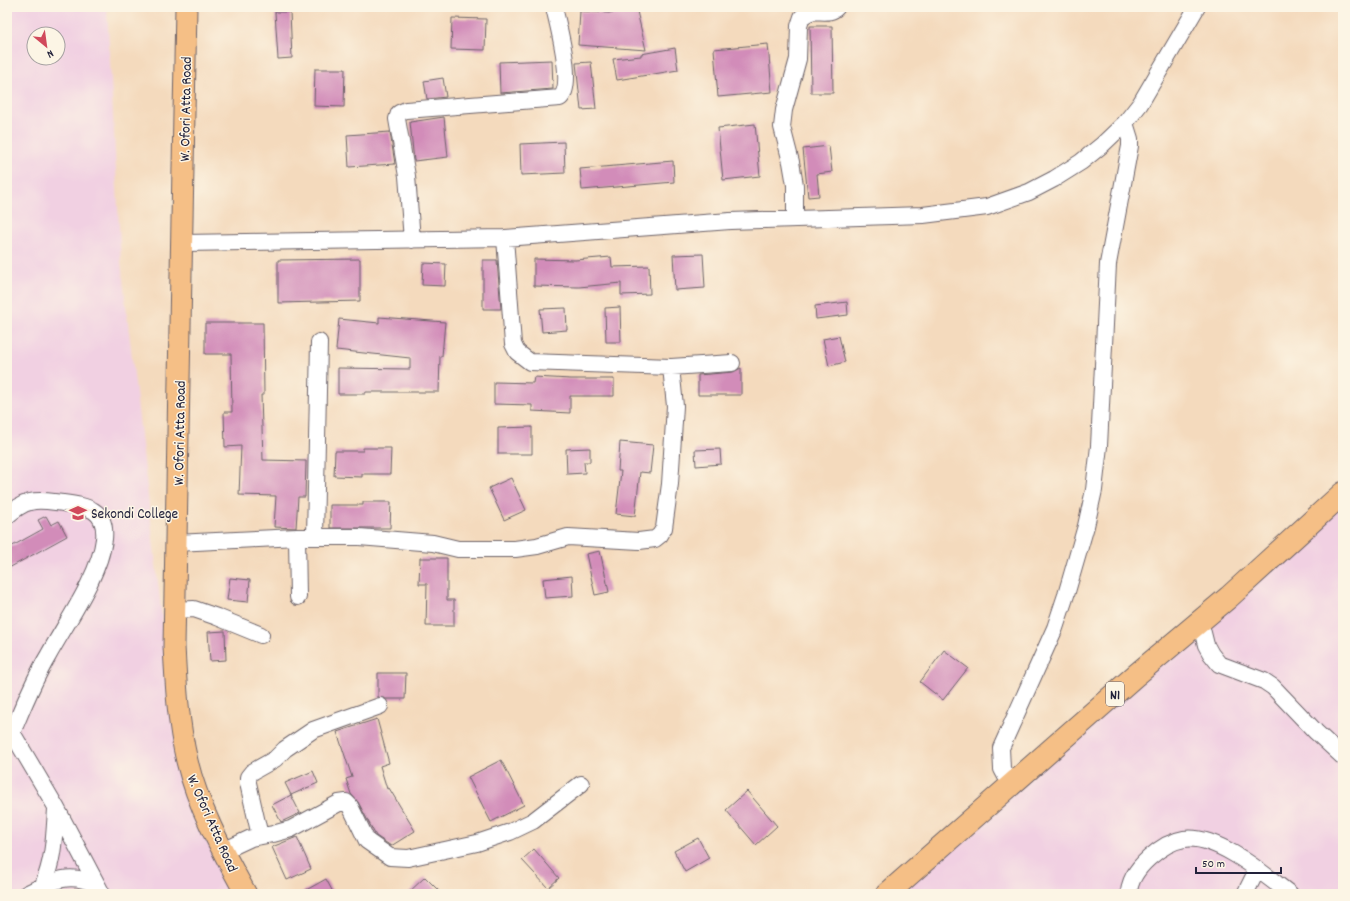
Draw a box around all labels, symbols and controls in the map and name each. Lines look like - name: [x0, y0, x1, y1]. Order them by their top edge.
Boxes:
- north arrow: [26, 26, 66, 66]
- text: N: [43, 45, 56, 62]
- street label: W. Ofori Atta Road: [175, 57, 199, 162]
- street label: W. Ofori Atta Road: [169, 381, 193, 486]
- school or university icon: Sekondi College: [68, 503, 88, 523]
- place label: Sekondi College: [91, 504, 179, 526]
- road number: N1: [1106, 682, 1124, 706]
- street label: W. Ofori Atta Road: [180, 772, 243, 876]
- scale bar: [1196, 849, 1281, 875]
- text: 50 m: [1202, 856, 1225, 873]

